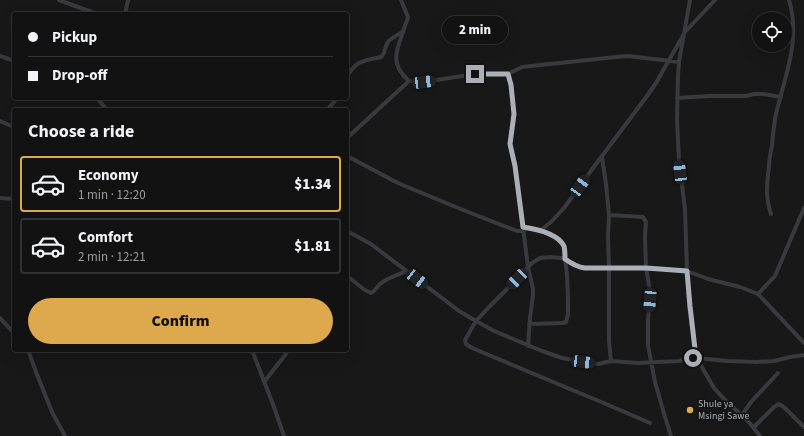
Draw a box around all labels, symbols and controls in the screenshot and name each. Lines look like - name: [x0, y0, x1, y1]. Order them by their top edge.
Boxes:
- map controls: [752, 12, 792, 52]
- button: locate: [752, 12, 792, 52]
- callout: 2 min: [442, 16, 508, 44]
- text: 2 min: [459, 21, 491, 39]
- text: Pickup: [52, 27, 97, 48]
- text: Drop-off: [52, 65, 107, 86]
- route end: [466, 65, 484, 83]
- car: [411, 75, 437, 89]
- text: Choose a ride: [28, 119, 134, 144]
- car: [673, 159, 687, 185]
- text: Economy: [78, 165, 139, 186]
- icon: car: [30, 166, 66, 202]
- car: [568, 173, 592, 199]
- text: $1.34: [294, 174, 331, 195]
- text: 1 min · 12:20: [78, 186, 146, 204]
- text: Comfort: [78, 227, 133, 248]
- icon: car: [30, 228, 66, 264]
- text: $1.81: [294, 236, 331, 257]
- text: 2 min · 12:21: [78, 248, 146, 266]
- car: [504, 266, 530, 292]
- car: [404, 267, 430, 291]
- car: [643, 288, 657, 312]
- button: Confirm: [28, 298, 333, 344]
- route start: [684, 349, 702, 367]
- car: [570, 355, 596, 369]
- place label: Shule ya Msingi Sawe: [698, 397, 749, 423]
- marker: Shule ya Msingi Sawe: [685, 405, 695, 415]

